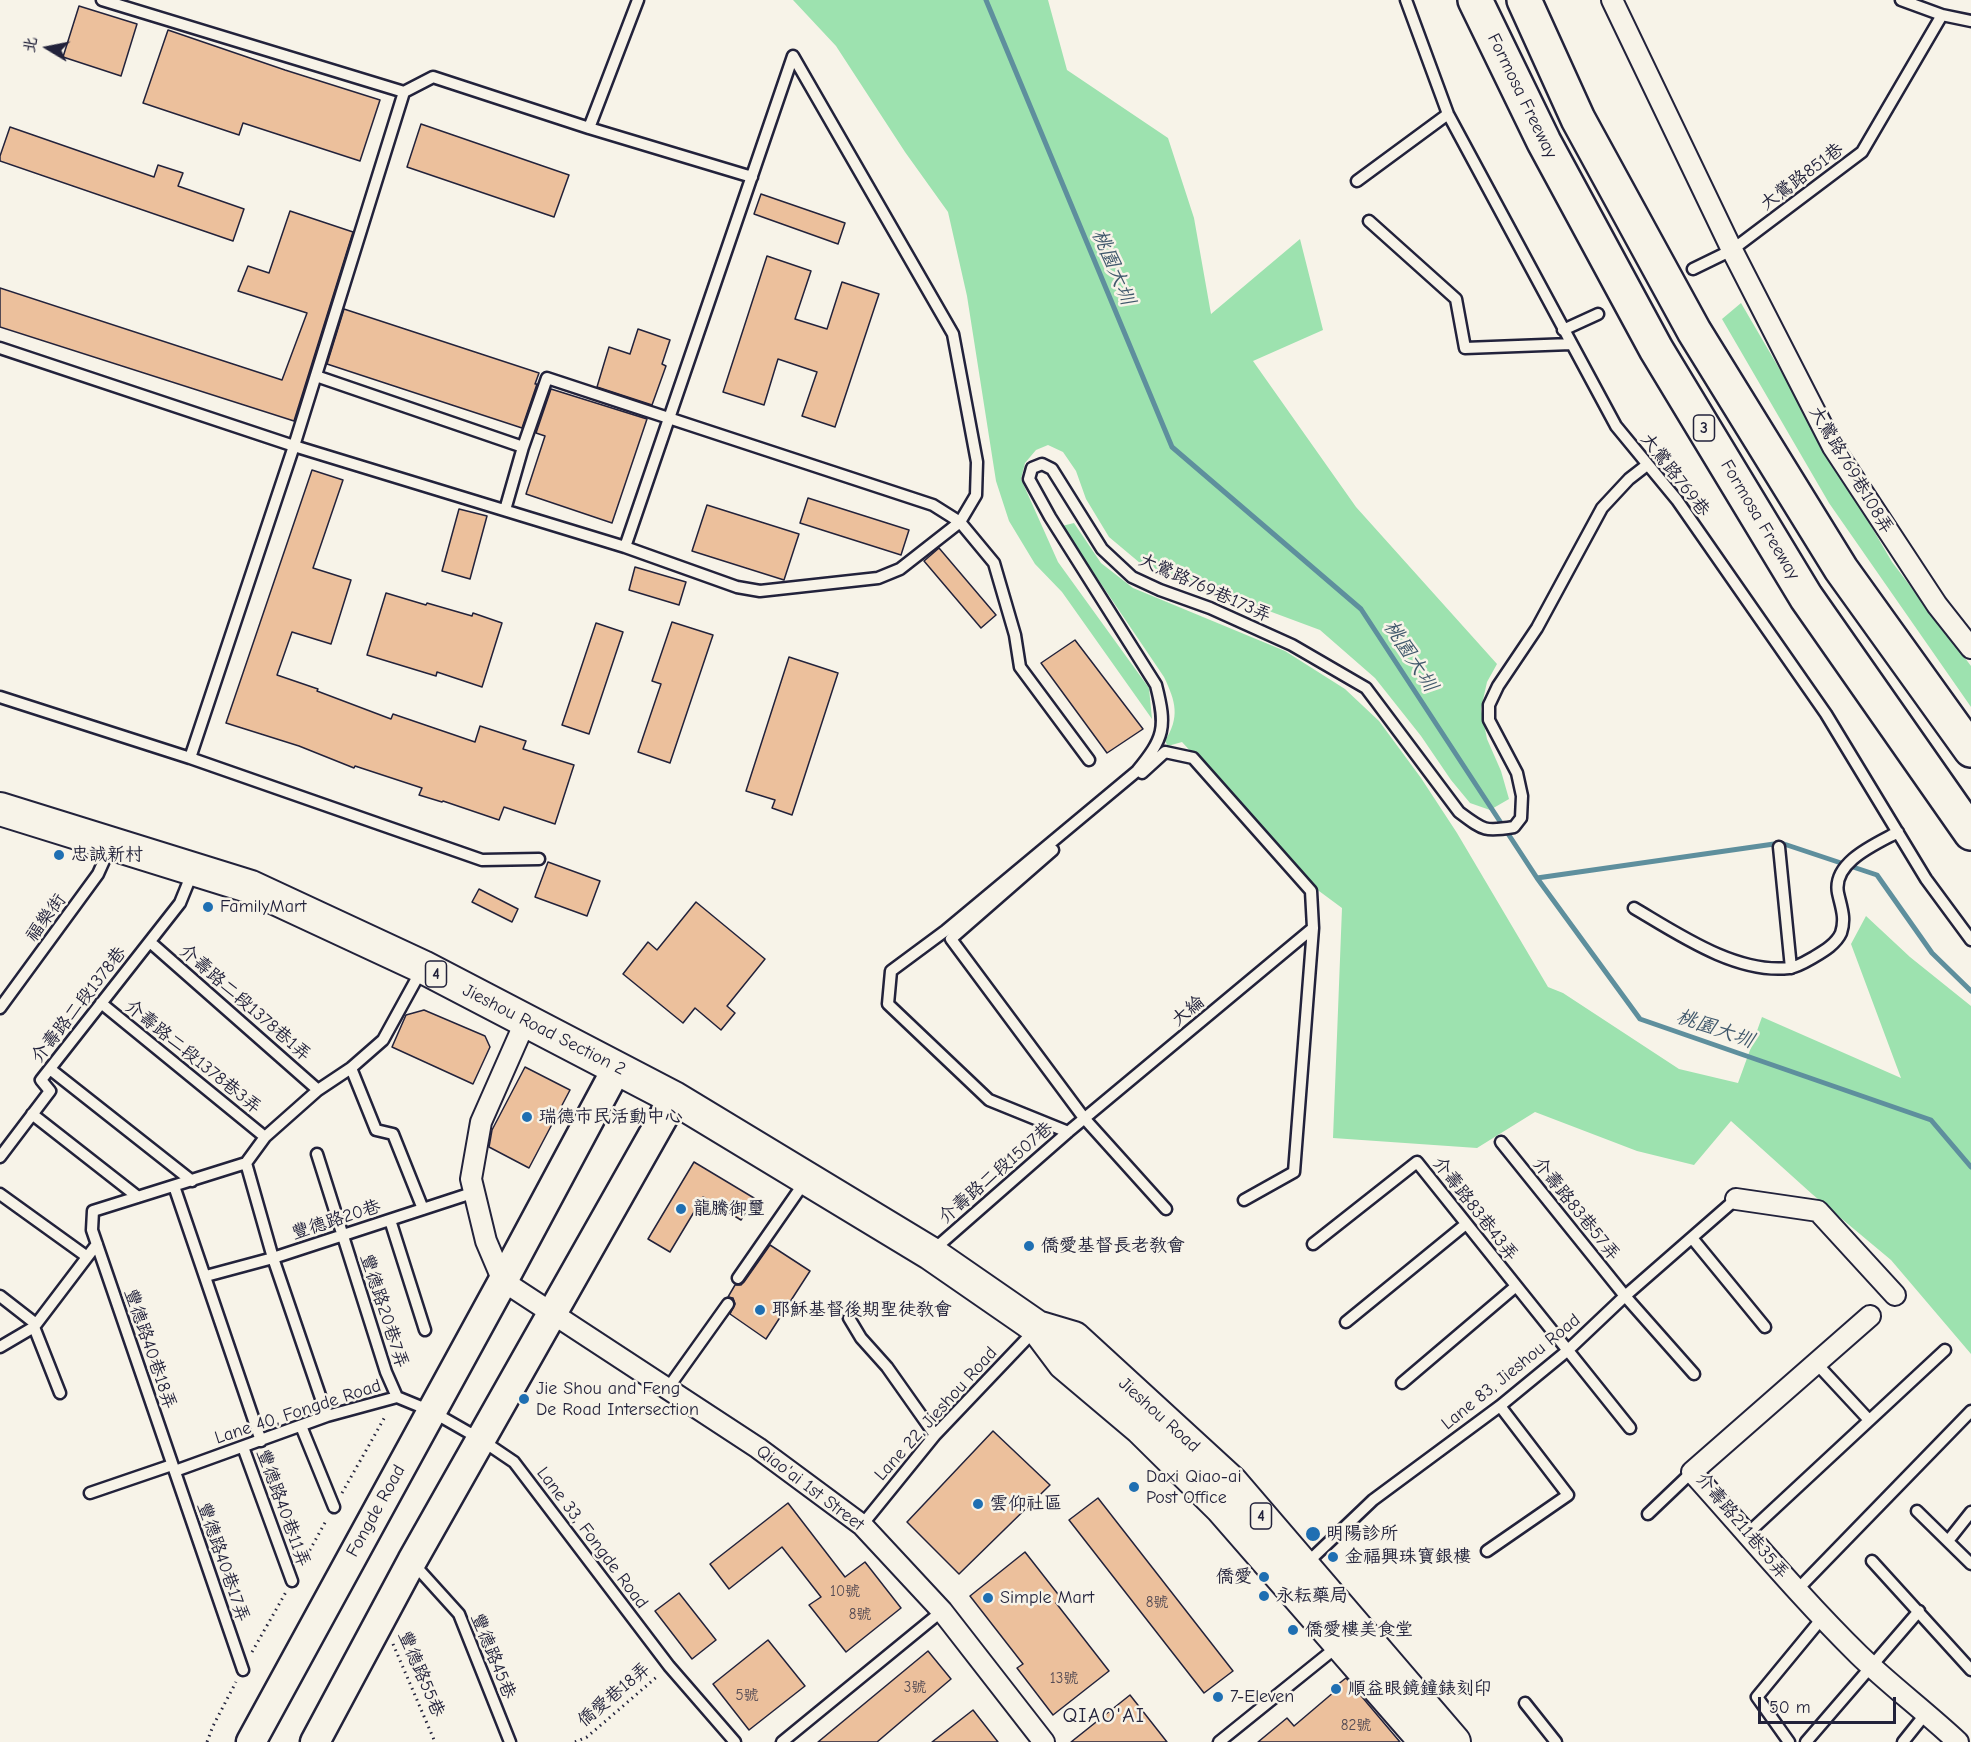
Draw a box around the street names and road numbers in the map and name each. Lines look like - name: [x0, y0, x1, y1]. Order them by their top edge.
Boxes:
- street label: Formosa Freeway: [1482, 30, 1562, 162]
- street label: 大鶯路851巷: [1756, 139, 1848, 215]
- street label: 大鶯路769巷108弄: [1804, 402, 1898, 538]
- road number: 3: [1694, 415, 1714, 441]
- street label: 大鶯路769巷: [1636, 429, 1714, 521]
- street label: Formosa Freeway: [1716, 456, 1804, 584]
- street label: 大鶯路769巷173弄: [1136, 549, 1274, 627]
- street label: 福樂街: [21, 890, 71, 946]
- street label: 介壽路二段1378巷1弄: [175, 940, 315, 1066]
- street label: 介壽路二段1378巷: [27, 942, 131, 1068]
- road number: 4: [426, 961, 446, 987]
- street label: Jieshou Road Section 2: [459, 980, 629, 1080]
- street label: 大綸: [1167, 991, 1209, 1031]
- street label: 介壽路二段1378巷3弄: [121, 995, 265, 1119]
- street label: 介壽路二段1507巷: [934, 1117, 1058, 1229]
- street label: 介壽路83巷43弄: [1428, 1153, 1522, 1265]
- street label: 介壽路83巷57弄: [1528, 1153, 1624, 1265]
- street label: 豐德路20巷: [289, 1195, 383, 1245]
- street label: 豐德路20巷7弄: [355, 1251, 413, 1371]
- street label: 豐德路40巷18弄: [119, 1286, 181, 1412]
- street label: Lane 83, Jieshou Road: [1437, 1309, 1585, 1435]
- street label: Lane 22, Jieshou Road: [870, 1343, 1002, 1485]
- street label: Jieshou Road: [1114, 1373, 1204, 1457]
- street label: Lane 40, Fongde Road: [212, 1375, 384, 1449]
- street label: Qiao'ai 1st Street: [752, 1440, 868, 1536]
- street label: 豐德路40巷11弄: [252, 1446, 314, 1570]
- street label: Fongde Road: [342, 1461, 410, 1561]
- street label: Lane 33, Fongde Road: [532, 1463, 652, 1613]
- street label: 介壽路211巷35弄: [1691, 1468, 1793, 1584]
- street label: 豐德路40巷17弄: [192, 1499, 254, 1625]
- road number: 4: [1250, 1503, 1272, 1529]
- street label: 豐德路45巷: [466, 1610, 520, 1702]
- street label: 豐德路55巷: [393, 1628, 449, 1720]
- street label: 僑愛巷18弄: [573, 1658, 655, 1732]

